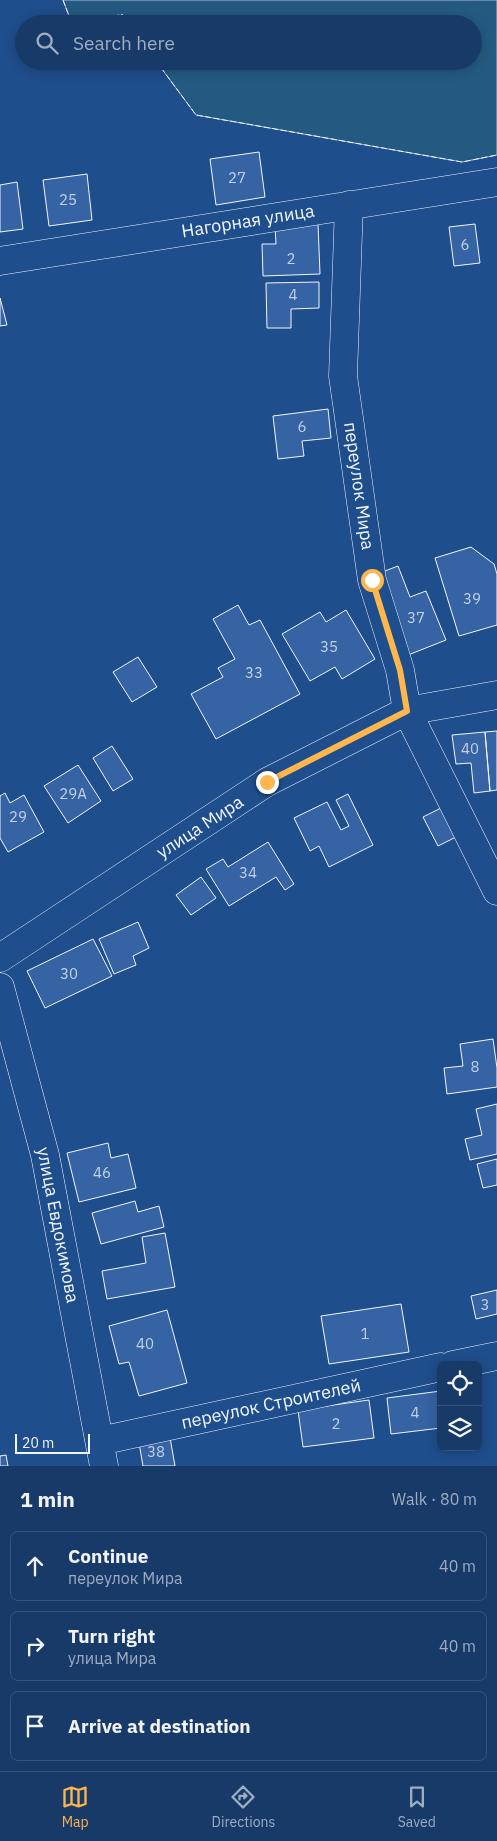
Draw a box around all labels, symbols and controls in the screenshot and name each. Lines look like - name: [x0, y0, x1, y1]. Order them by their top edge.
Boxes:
- search box: [15, 15, 482, 70]
- icon: search: [33, 29, 61, 57]
- text: Search here: [73, 31, 175, 55]
- house number: 27: [228, 168, 246, 187]
- house number: 25: [59, 190, 77, 209]
- street label: Нагорная улица: [180, 199, 316, 242]
- house number: 6: [460, 235, 470, 254]
- house number: 2: [286, 249, 296, 268]
- house number: 4: [288, 285, 298, 304]
- house number: 6: [297, 417, 307, 436]
- street label: переулок Мира: [339, 421, 380, 552]
- route start: [361, 569, 384, 592]
- house number: 39: [463, 589, 481, 608]
- house number: 37: [407, 608, 425, 627]
- house number: 35: [320, 637, 338, 656]
- house number: 33: [245, 663, 263, 682]
- house number: 40: [461, 739, 479, 758]
- route end: [256, 771, 279, 794]
- house number: 29А: [59, 784, 87, 803]
- street label: улица Мира: [152, 790, 248, 863]
- house number: 29: [9, 807, 27, 826]
- house number: 34: [239, 863, 257, 882]
- house number: 30: [60, 964, 78, 983]
- house number: 8: [470, 1057, 480, 1076]
- street label: улица Евдокимова: [32, 1145, 85, 1305]
- house number: 46: [93, 1163, 111, 1182]
- house number: 3: [480, 1295, 490, 1314]
- house number: 1: [360, 1324, 370, 1343]
- house number: 40: [136, 1334, 154, 1353]
- map controls: [437, 1361, 482, 1451]
- button: locate: [437, 1361, 482, 1406]
- street label: переулок Строителей: [179, 1373, 363, 1434]
- house number: 4: [410, 1403, 420, 1422]
- button: layers: [437, 1406, 482, 1451]
- house number: 2: [331, 1414, 341, 1433]
- scale bar: [15, 1431, 90, 1454]
- text: 20 m: [22, 1434, 54, 1452]
- house number: 38: [147, 1442, 165, 1461]
- text: 1 min: [20, 1485, 75, 1513]
- text: Walk · 80 m: [392, 1489, 477, 1509]
- text: Continue: [68, 1544, 148, 1568]
- icon: ahead: [21, 1552, 49, 1580]
- text: 40 m: [439, 1556, 476, 1576]
- text: переулок Мира: [68, 1568, 182, 1588]
- text: Turn right: [68, 1624, 155, 1648]
- icon: right: [21, 1632, 49, 1660]
- text: 40 m: [439, 1636, 476, 1656]
- text: улица Мира: [68, 1648, 156, 1668]
- icon: arrive: [21, 1712, 49, 1740]
- text: Arrive at destination: [68, 1714, 251, 1738]
- tab: Map: [61, 1783, 89, 1831]
- tab: Directions: [212, 1783, 275, 1831]
- tab: Saved: [398, 1783, 436, 1831]

